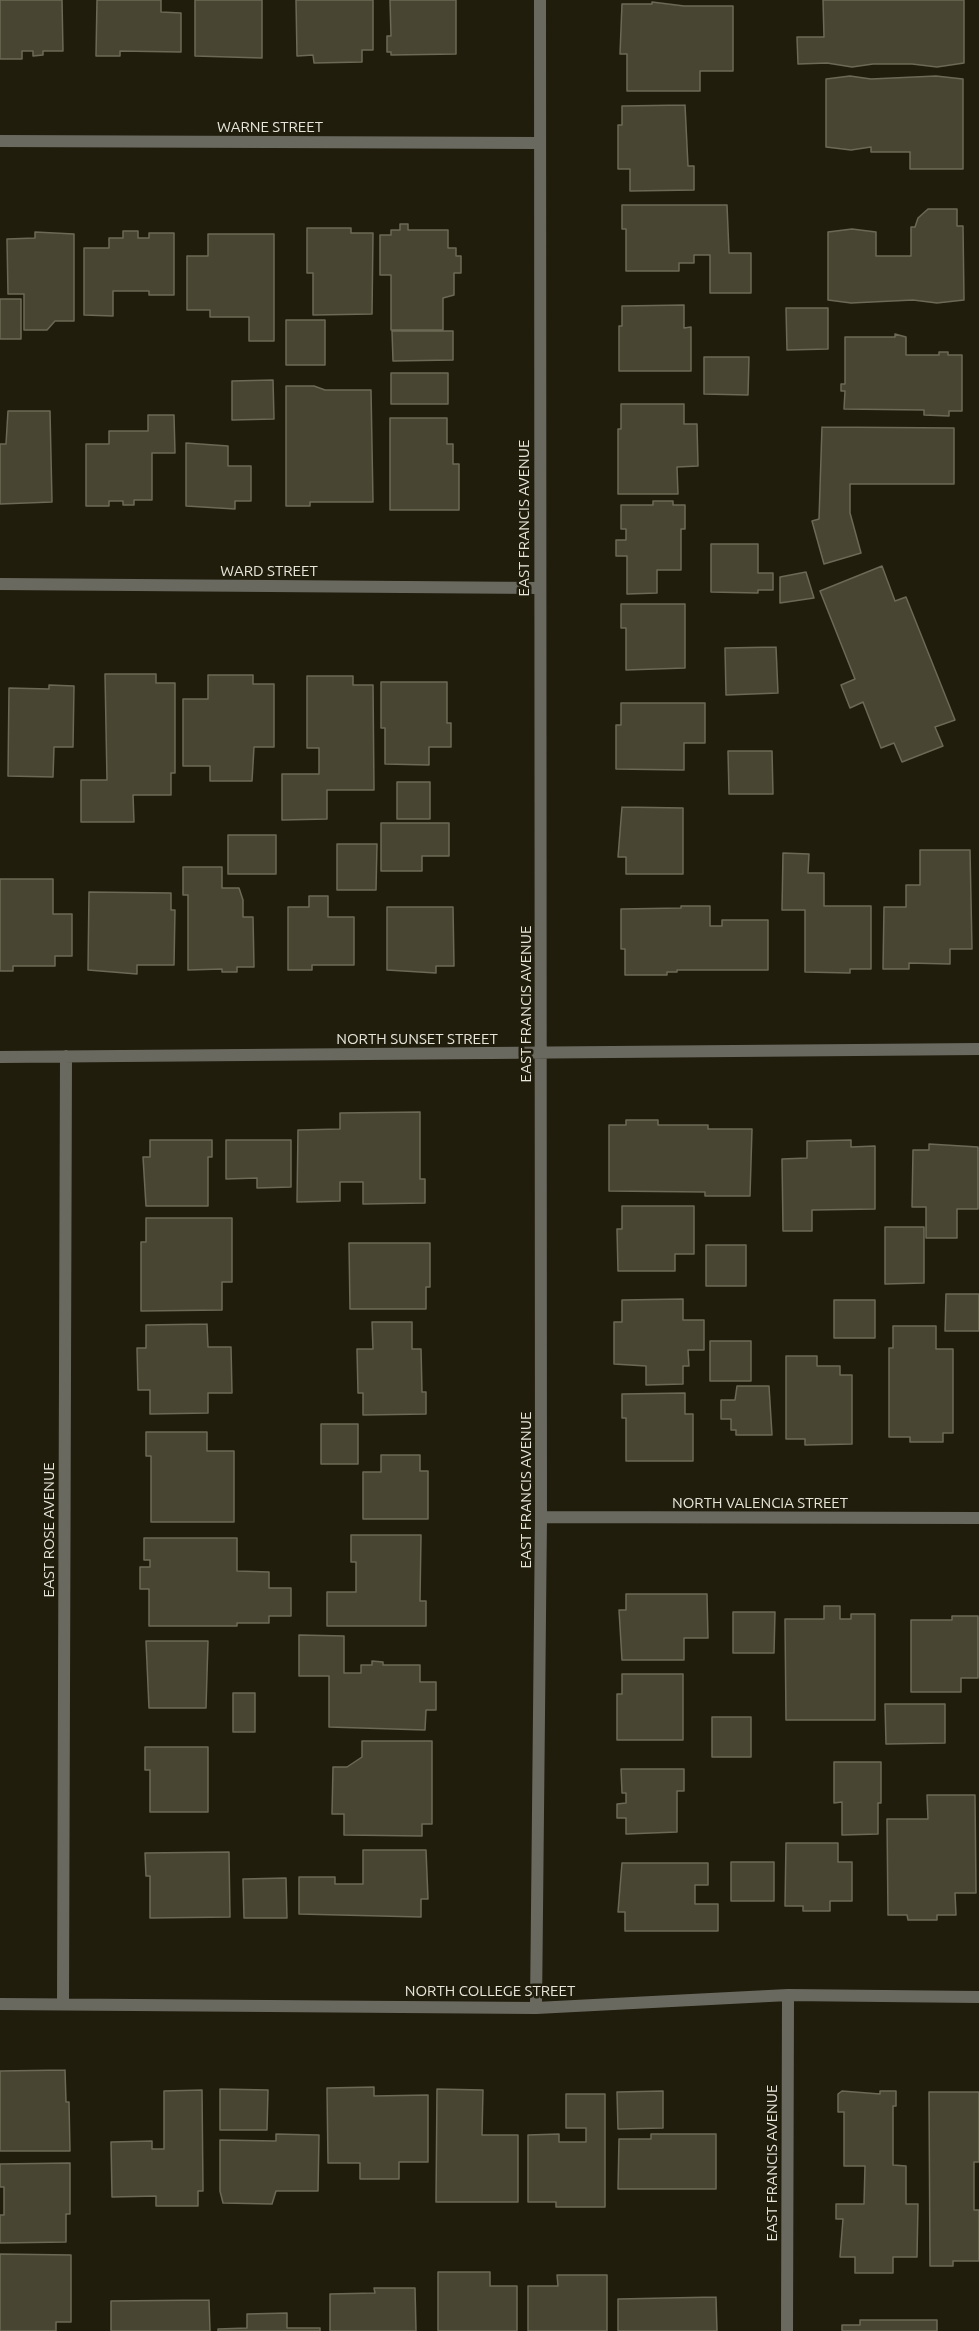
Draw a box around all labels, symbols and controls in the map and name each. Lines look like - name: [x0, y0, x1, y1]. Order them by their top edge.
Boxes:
- street label: WARNE STREET: [217, 118, 323, 136]
- street label: EAST FRANCIS AVENUE: [515, 440, 533, 596]
- street label: WARD STREET: [220, 562, 318, 580]
- street label: EAST FRANCIS AVENUE: [517, 926, 535, 1082]
- street label: NORTH SUNSET STREET: [336, 1030, 498, 1048]
- street label: EAST FRANCIS AVENUE: [517, 1412, 535, 1568]
- street label: EAST ROSE AVENUE: [40, 1462, 58, 1598]
- street label: NORTH VALENCIA STREET: [672, 1494, 848, 1512]
- street label: NORTH COLLEGE STREET: [405, 1982, 575, 2000]
- street label: EAST FRANCIS AVENUE: [763, 2085, 781, 2241]

